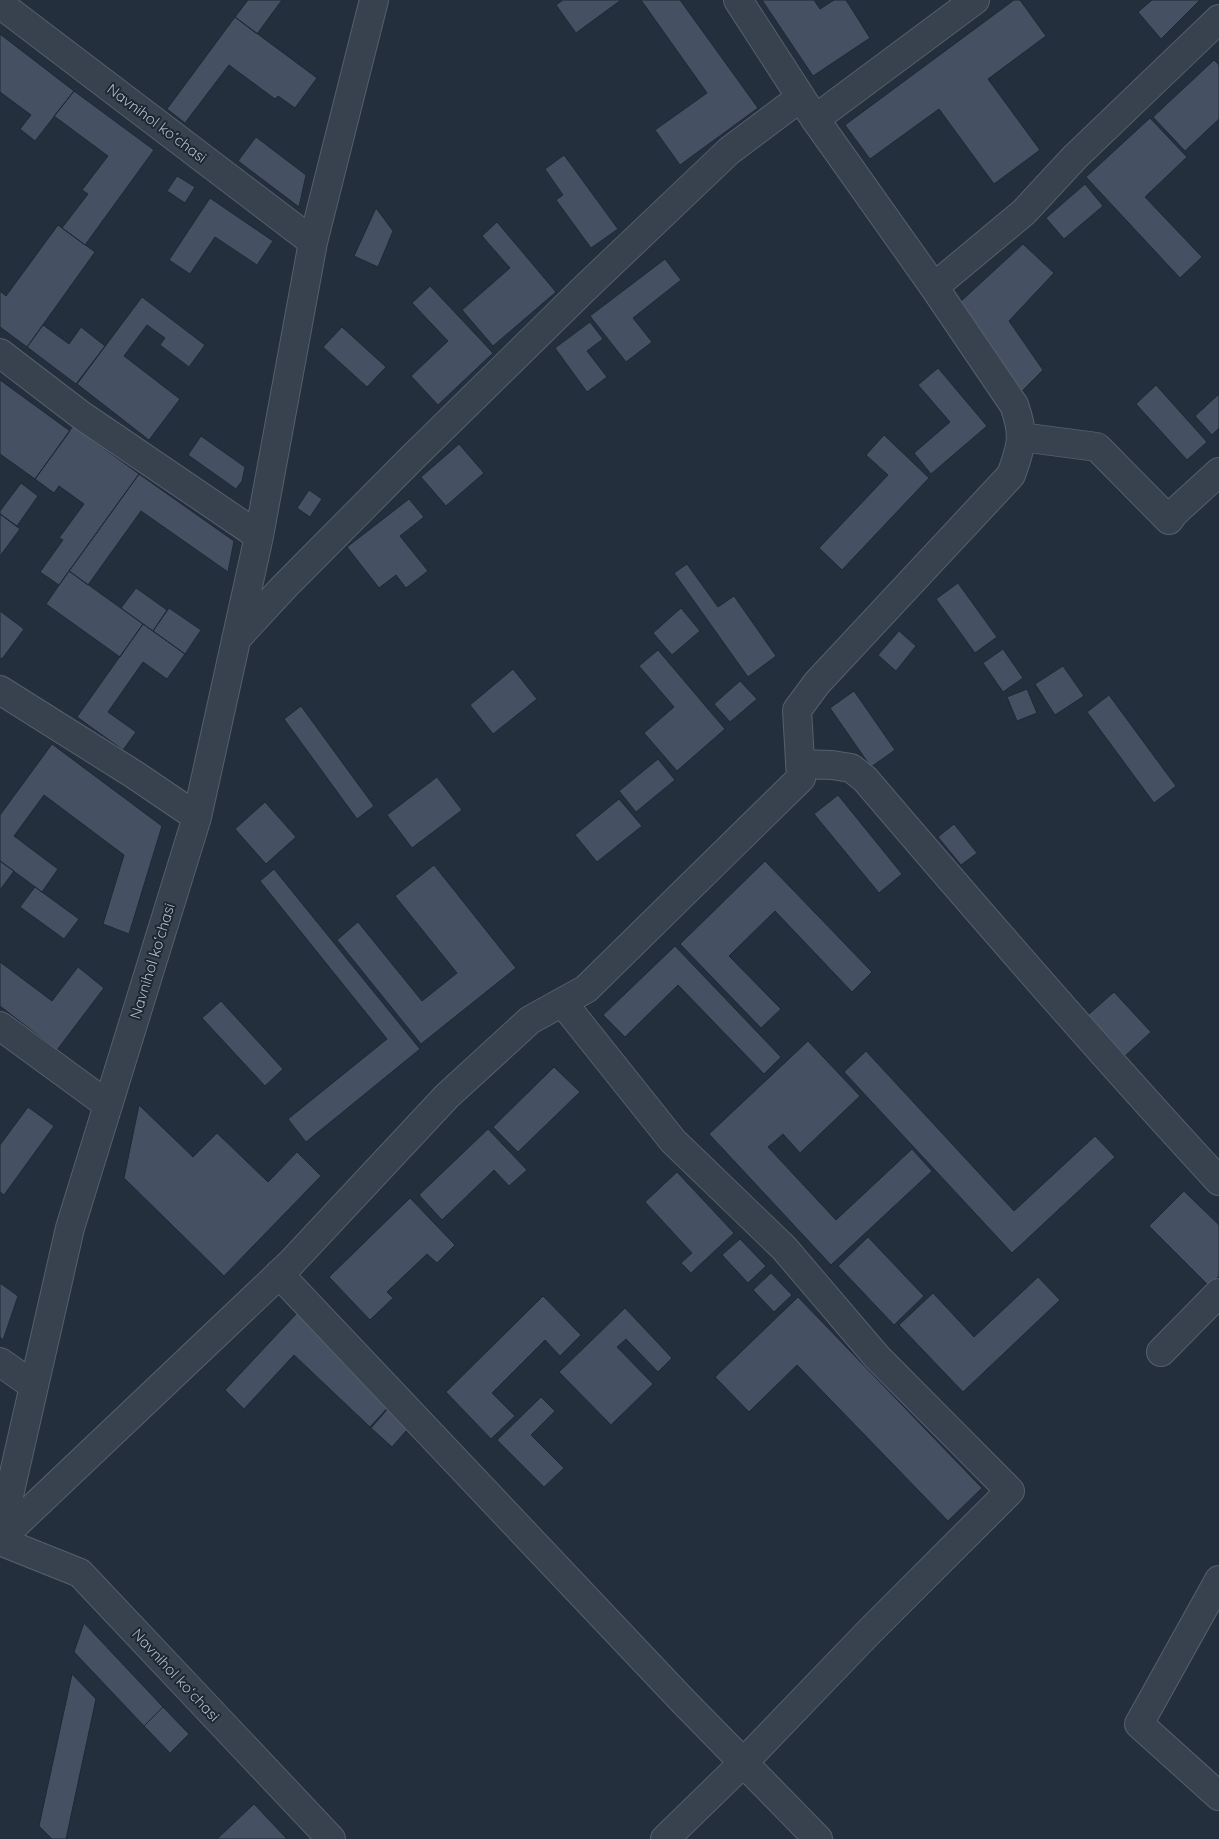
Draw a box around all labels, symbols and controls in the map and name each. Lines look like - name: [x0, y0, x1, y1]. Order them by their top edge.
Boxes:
- street label: Navnihol koʻchasi: [103, 79, 211, 167]
- street label: Navnihol koʻchasi: [125, 901, 179, 1021]
- street label: Navnihol koʻchasi: [128, 1625, 224, 1725]

